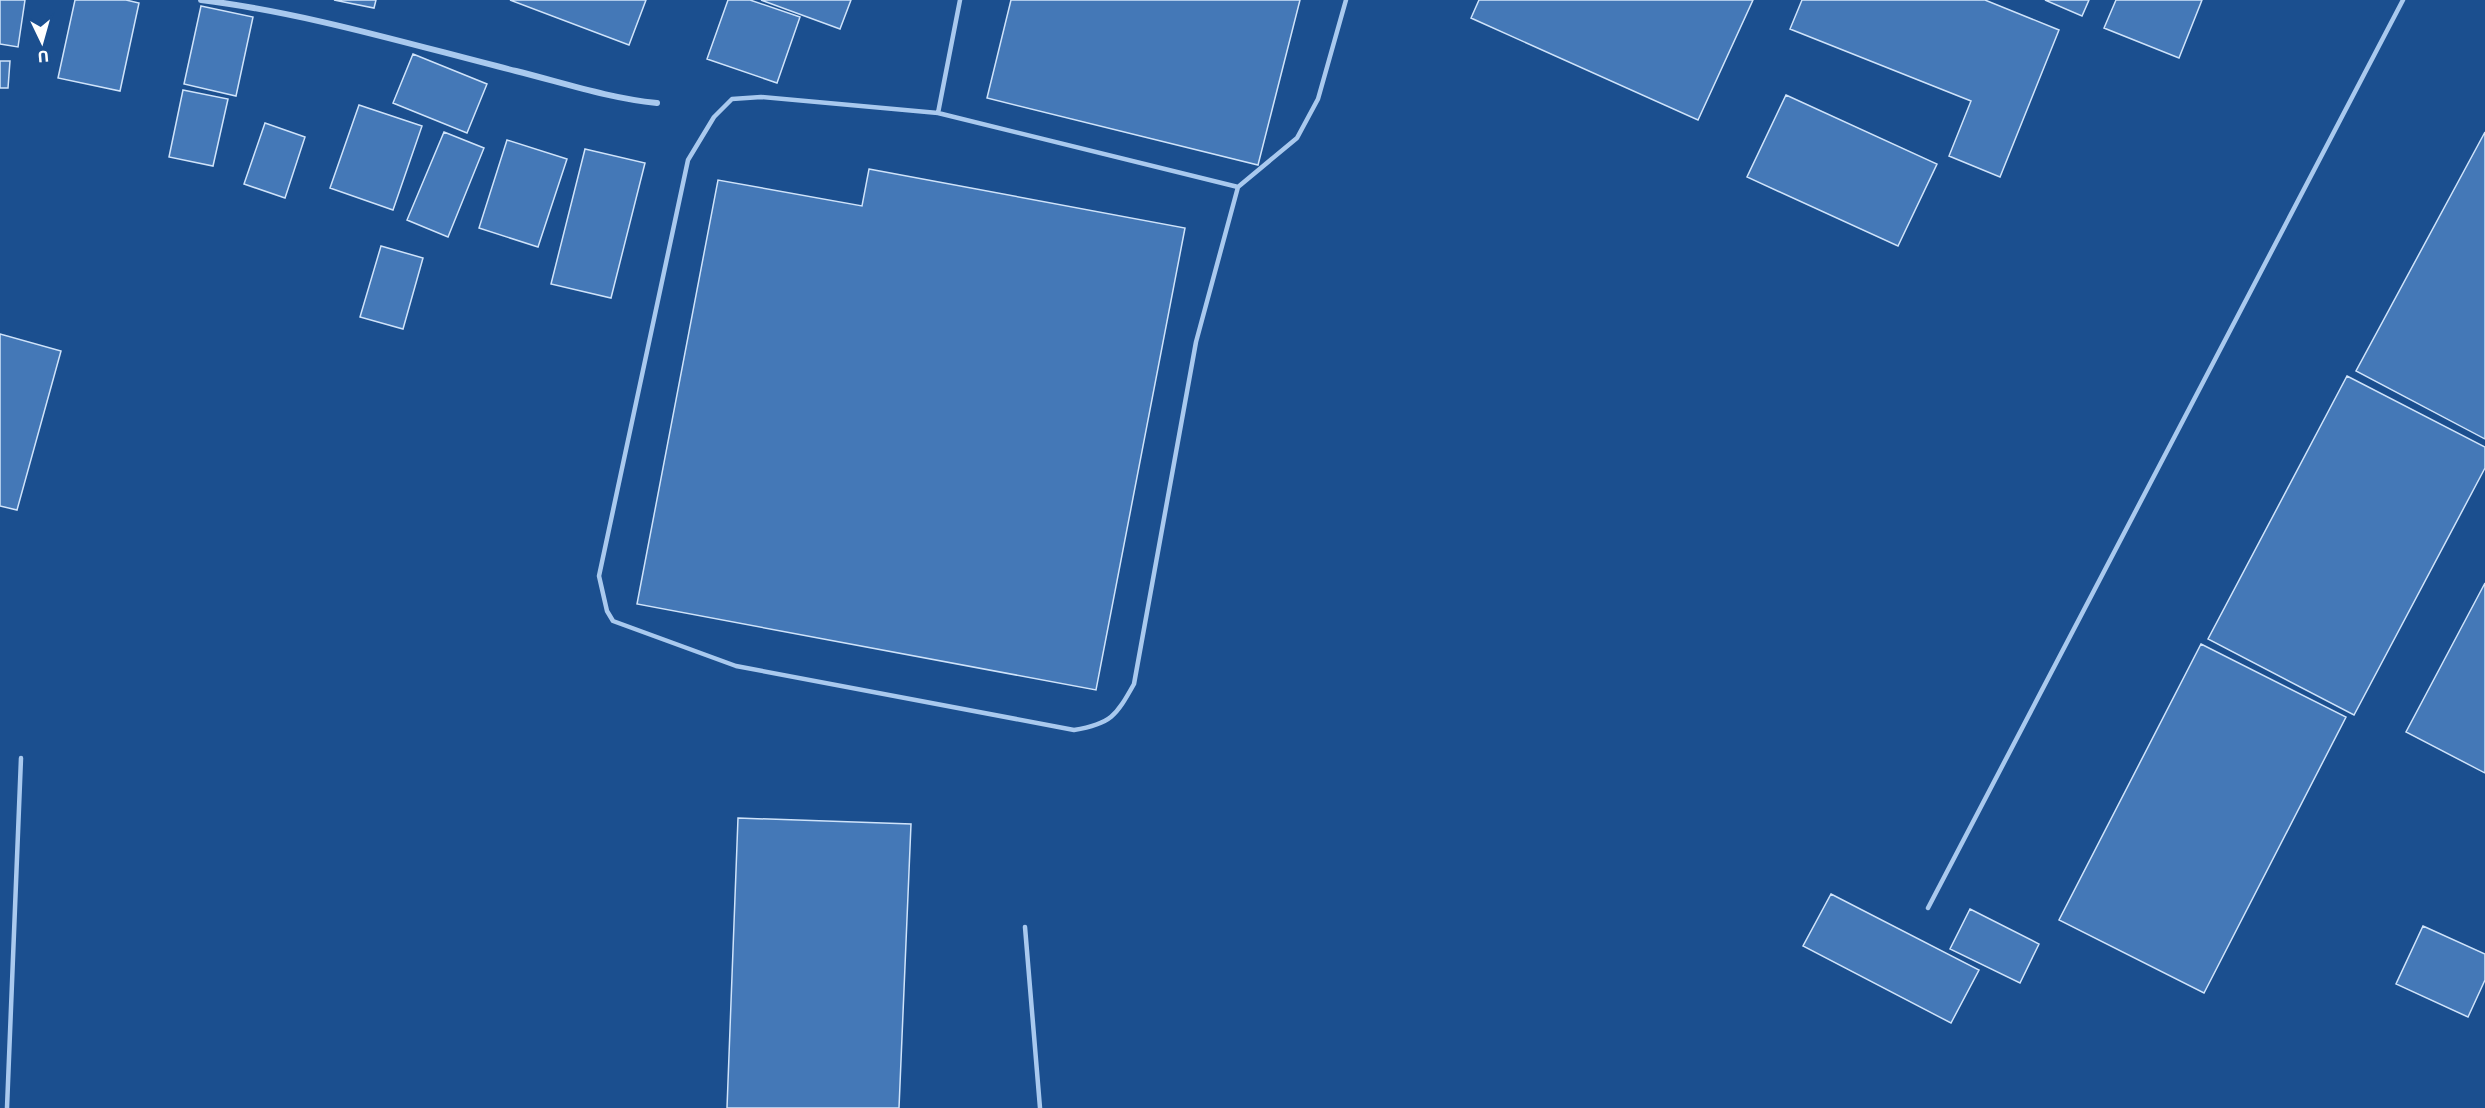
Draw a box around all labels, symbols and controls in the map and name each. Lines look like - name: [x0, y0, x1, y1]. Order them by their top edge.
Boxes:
- north arrow: [12, 12, 72, 72]
- text: U: [37, 47, 50, 67]

